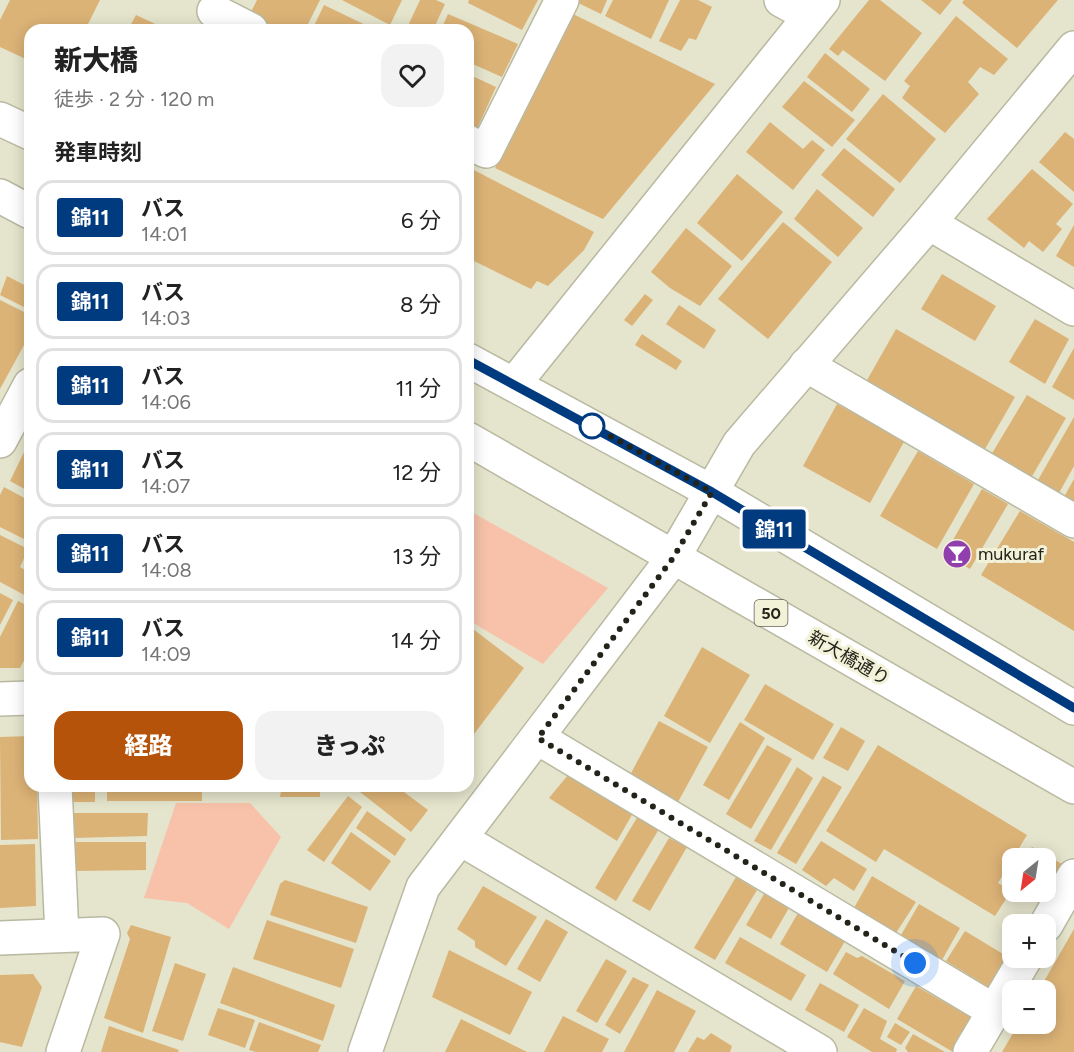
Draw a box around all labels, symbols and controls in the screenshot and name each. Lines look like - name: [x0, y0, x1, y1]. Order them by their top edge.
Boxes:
- text: 新大橋: [54, 43, 138, 77]
- button: heart: [381, 44, 444, 107]
- text: 徒歩 · 2 分 · 120 m: [54, 87, 214, 111]
- text: 発車時刻: [54, 139, 142, 166]
- text: バス: [141, 195, 185, 222]
- text: 錦11: [71, 205, 109, 230]
- text: 6 分: [401, 207, 441, 234]
- text: 14:01: [141, 222, 188, 246]
- text: バス: [141, 279, 185, 306]
- text: 錦11: [71, 289, 109, 314]
- text: 8 分: [400, 291, 441, 318]
- text: 14:03: [141, 306, 190, 330]
- text: バス: [141, 363, 185, 390]
- text: 錦11: [71, 373, 109, 398]
- text: 11 分: [395, 375, 441, 402]
- text: 14:06: [141, 390, 191, 414]
- unlabelled marker: [579, 413, 605, 439]
- text: バス: [141, 447, 185, 474]
- text: 錦11: [71, 457, 109, 482]
- text: 12 分: [392, 459, 441, 486]
- text: 14:07: [141, 474, 190, 498]
- line badge: 錦11: [740, 510, 808, 548]
- text: 錦11: [755, 517, 793, 542]
- text: バス: [141, 531, 185, 558]
- bar icon: mukuraf: [941, 538, 973, 570]
- text: 錦11: [71, 541, 109, 566]
- text: 13 分: [393, 543, 441, 570]
- place label: mukuraf: [978, 543, 1044, 565]
- text: 14:08: [141, 558, 192, 582]
- road number: 50: [754, 600, 788, 626]
- text: バス: [141, 615, 185, 642]
- text: 錦11: [71, 625, 109, 650]
- street label: 新大橋通り: [805, 626, 893, 690]
- text: 14 分: [391, 627, 441, 654]
- text: 14:09: [141, 642, 191, 666]
- button: 経路: [54, 711, 243, 780]
- button: きっぷ: [255, 711, 444, 780]
- north arrow: [1002, 848, 1056, 902]
- map controls: [1002, 848, 1056, 1034]
- button: +: [1002, 914, 1056, 968]
- your location: [900, 948, 930, 978]
- button: −: [1002, 980, 1056, 1034]

